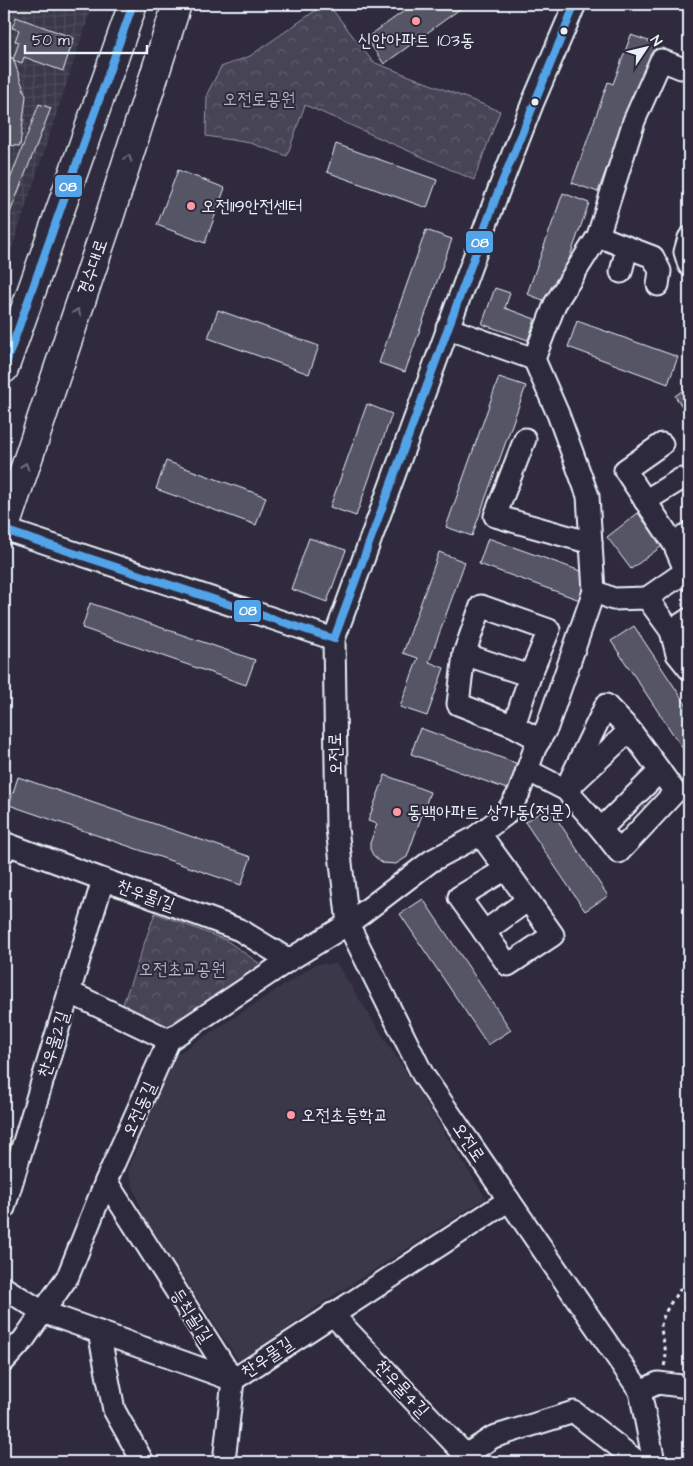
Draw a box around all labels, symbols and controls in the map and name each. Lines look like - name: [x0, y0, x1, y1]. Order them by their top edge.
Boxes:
- marker: 신안아파트 103동: [410, 15, 422, 27]
- scale bar: [25, 22, 148, 54]
- north arrow: [620, 22, 670, 72]
- unlabelled marker: [559, 26, 569, 36]
- place label: 신안아파트 103동: [358, 28, 474, 53]
- text: 50 m: [32, 30, 70, 51]
- text: N: [645, 32, 667, 51]
- park label: 오전로공원: [223, 87, 295, 112]
- unlabelled marker: [530, 97, 540, 107]
- one-way arrow: [123, 154, 133, 163]
- line badge: 08: [54, 174, 83, 198]
- text: 08: [59, 177, 77, 197]
- place label: 오전119안전센터: [201, 194, 303, 219]
- marker: 오전119안전센터: [185, 200, 197, 212]
- line badge: 08: [465, 230, 494, 254]
- text: 08: [471, 233, 489, 253]
- street label: 경수대로: [71, 236, 114, 299]
- one-way arrow: [71, 308, 81, 317]
- one-way arrow: [19, 462, 29, 471]
- line badge: 08: [233, 599, 262, 623]
- text: 08: [239, 601, 257, 621]
- street label: 오전로: [323, 732, 348, 776]
- place label: 동백아파트 상가동(정문): [407, 800, 571, 825]
- marker: 동백아파트 상가동(정문): [391, 806, 403, 818]
- street label: 찬우물1길: [113, 873, 179, 918]
- park label: 오전초교공원: [139, 957, 225, 982]
- street label: 찬우물2길: [32, 1007, 76, 1080]
- street label: 오전동길: [116, 1077, 163, 1141]
- place label: 오전초등학교: [301, 1103, 388, 1128]
- marker: 오전초등학교: [285, 1109, 297, 1121]
- street label: 오전로: [446, 1117, 491, 1167]
- street label: 등칙골1길: [165, 1283, 219, 1348]
- street label: 찬우물길: [236, 1331, 299, 1384]
- street label: 찬우물4길: [369, 1354, 435, 1423]

